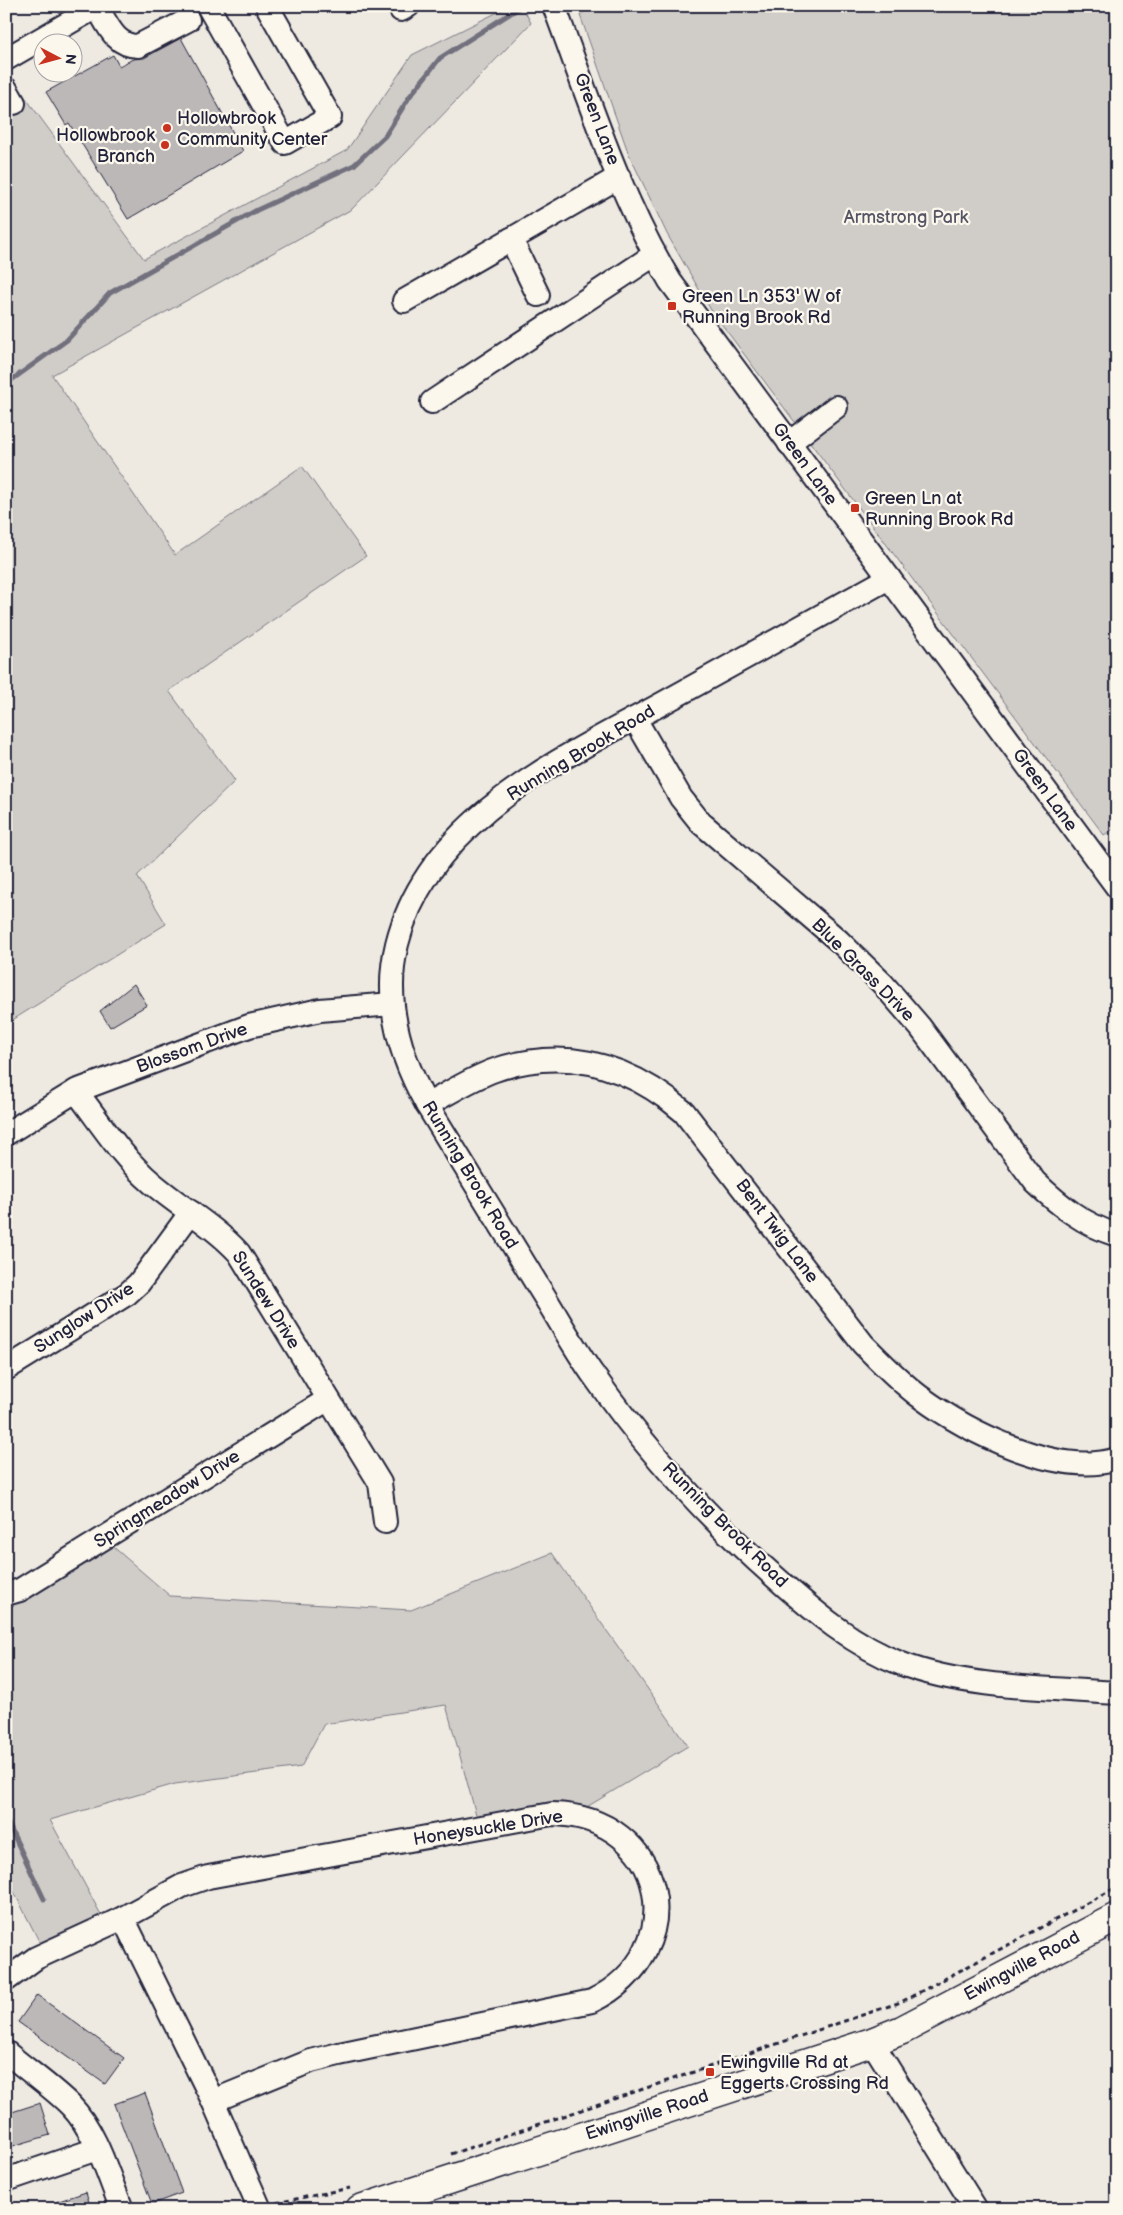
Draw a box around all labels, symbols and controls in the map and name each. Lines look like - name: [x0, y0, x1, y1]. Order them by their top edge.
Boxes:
- north arrow: [32, 32, 82, 82]
- text: N: [61, 53, 79, 65]
- street label: Green Lane: [570, 70, 624, 168]
- place label: Hollowbrook Community Center: [177, 108, 328, 150]
- marker: Hollowbrook Community Center: [161, 122, 173, 134]
- place label: Hollowbrook Branch: [56, 125, 155, 167]
- marker: Hollowbrook Branch: [159, 139, 171, 151]
- park label: Armstrong Park: [844, 207, 969, 228]
- place label: Green Ln 353' W of Running Brook Rd: [682, 286, 841, 328]
- marker: Green Ln 353' W of Running Brook Rd: [666, 300, 678, 312]
- street label: Green Lane: [768, 419, 842, 510]
- place label: Green Ln at Running Brook Rd: [865, 488, 1013, 530]
- marker: Green Ln at Running Brook Rd: [849, 502, 861, 514]
- street label: Running Brook Road: [503, 701, 659, 805]
- street label: Green Lane: [1008, 745, 1082, 836]
- street label: Blue Grass Drive: [807, 914, 919, 1026]
- street label: Blossom Drive: [134, 1018, 251, 1078]
- street label: Running Brook Road: [418, 1097, 522, 1253]
- street label: Bent Twig Lane: [731, 1175, 823, 1287]
- street label: Sundew Drive: [228, 1247, 305, 1353]
- street label: Sunglow Drive: [30, 1278, 138, 1358]
- street label: Springmeadow Drive: [90, 1445, 244, 1552]
- street label: Running Brook Road: [658, 1458, 792, 1592]
- street label: Honeysuckle Drive: [412, 1806, 565, 1850]
- street label: Ewingville Road: [960, 1927, 1084, 2005]
- place label: Ewingville Rd at Eggerts Crossing Rd: [720, 2052, 889, 2094]
- marker: Ewingville Rd at Eggerts Crossing Rd: [704, 2066, 716, 2078]
- street label: Ewingville Road: [583, 2085, 711, 2145]

